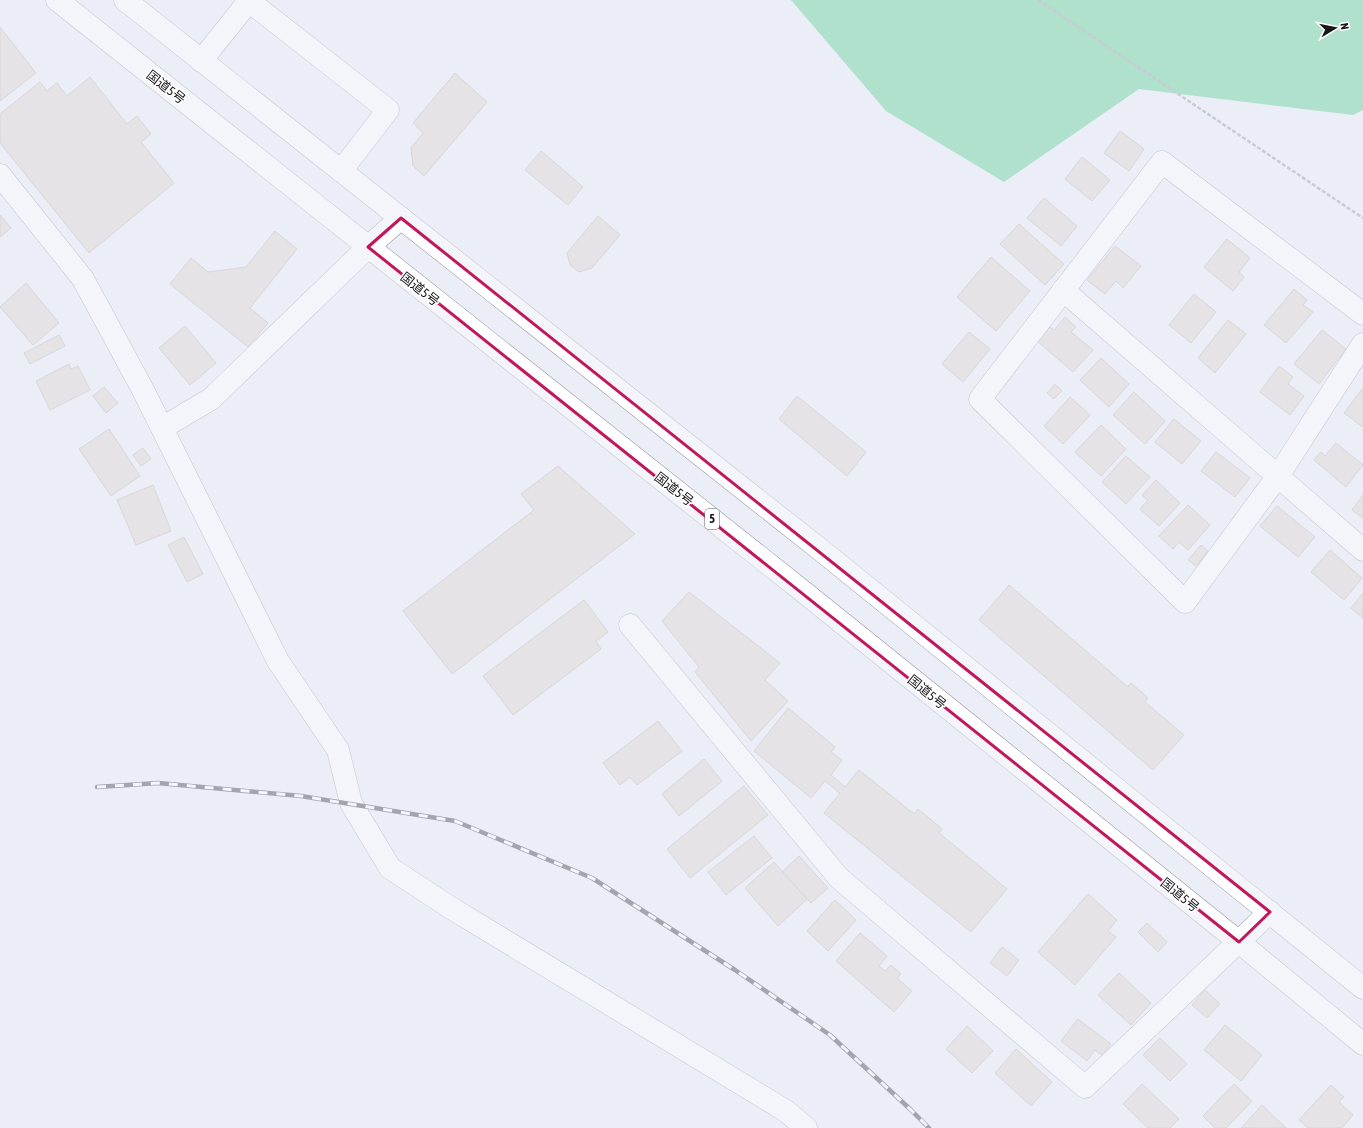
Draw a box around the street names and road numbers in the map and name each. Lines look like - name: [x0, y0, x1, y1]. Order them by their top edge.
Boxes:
- street label: 国道5号: [144, 67, 188, 107]
- street label: 国道5号: [398, 269, 442, 309]
- street label: 国道5号: [652, 469, 696, 509]
- road number: 5: [705, 509, 719, 529]
- street label: 国道5号: [905, 672, 949, 712]
- street label: 国道5号: [1158, 875, 1202, 915]

